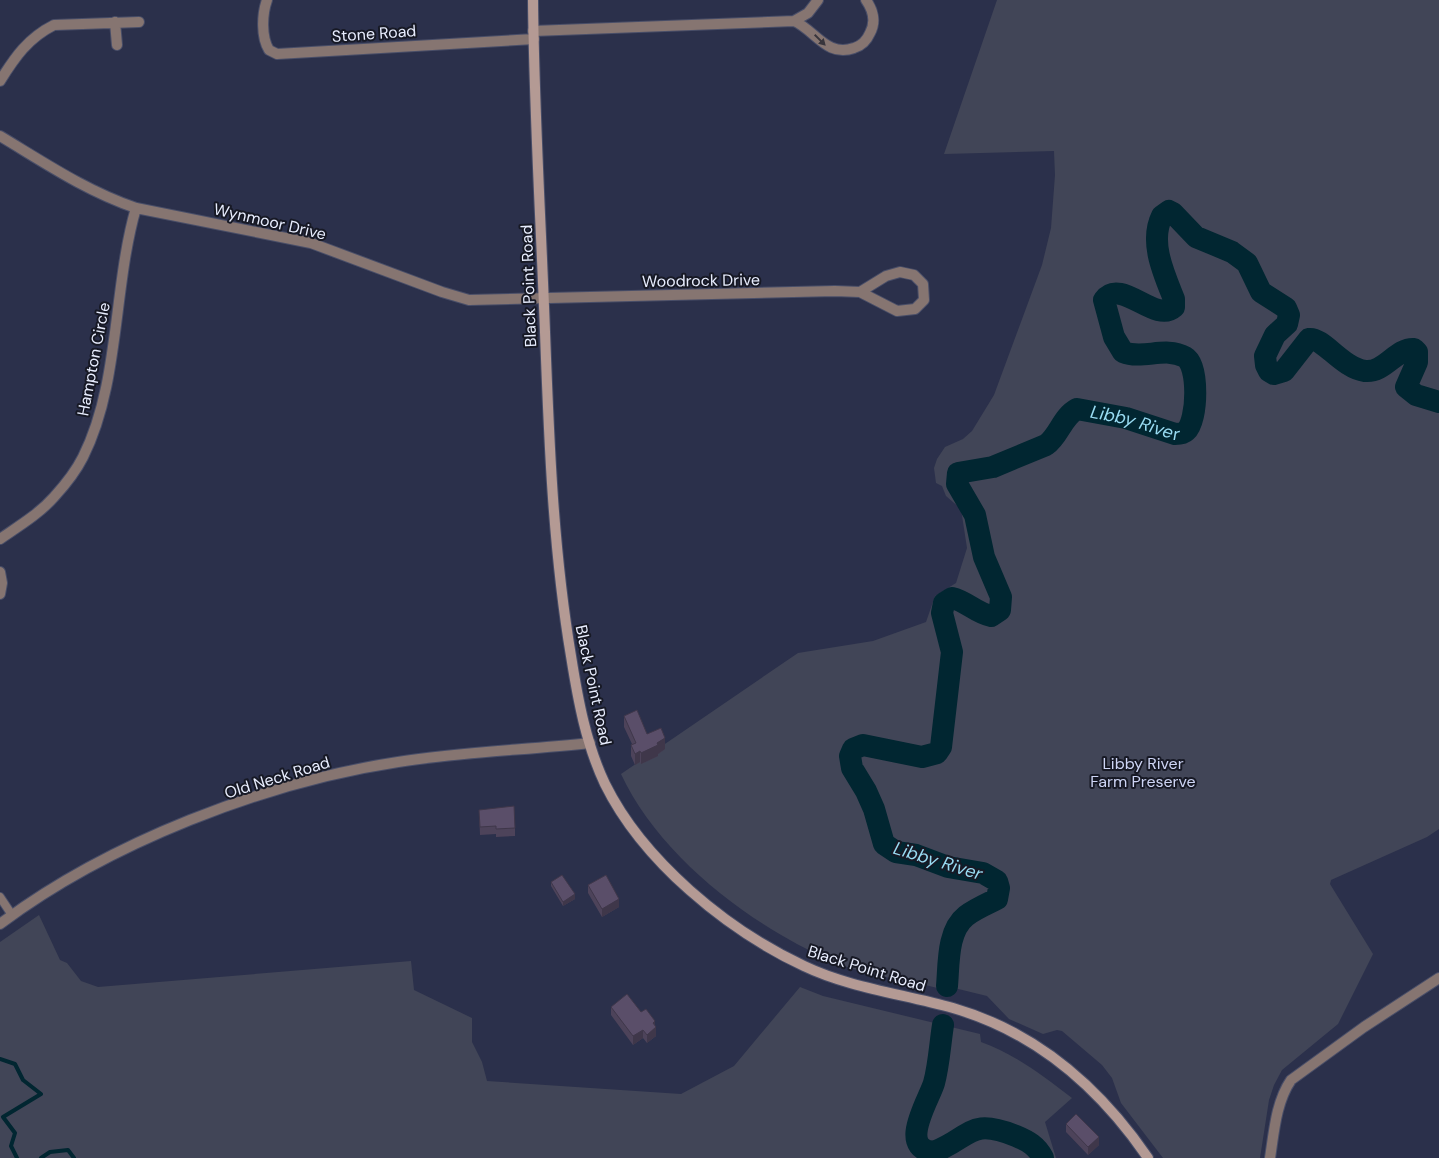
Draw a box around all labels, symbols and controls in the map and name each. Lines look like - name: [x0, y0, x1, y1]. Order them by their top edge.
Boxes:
- street label: Stone Road: [331, 20, 417, 47]
- one-way arrow: [813, 33, 825, 45]
- street label: Wynmoor Drive: [212, 198, 328, 245]
- street label: Black Point Road: [516, 224, 541, 348]
- street label: Woodrock Drive: [642, 269, 760, 292]
- street label: Hampton Circle: [72, 301, 115, 418]
- water label: Libby River: [1088, 400, 1181, 446]
- street label: Black Point Road: [571, 623, 617, 747]
- street label: Old Neck Road: [222, 751, 332, 803]
- park label: Libby River Farm Preserve: [1090, 753, 1196, 792]
- water label: Libby River: [890, 836, 987, 886]
- street label: Black Point Road: [805, 941, 928, 996]

